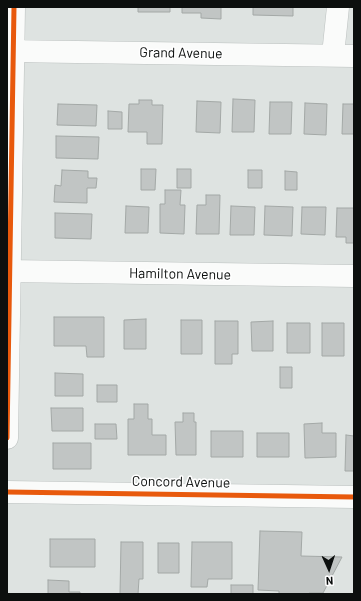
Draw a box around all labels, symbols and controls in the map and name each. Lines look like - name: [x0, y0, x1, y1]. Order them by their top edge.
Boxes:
- street label: Grand Avenue: [139, 44, 223, 62]
- street label: Hamilton Avenue: [129, 265, 231, 283]
- street label: Concord Avenue: [132, 473, 230, 491]
- north arrow: [309, 549, 349, 589]
- text: N: [326, 575, 334, 588]

